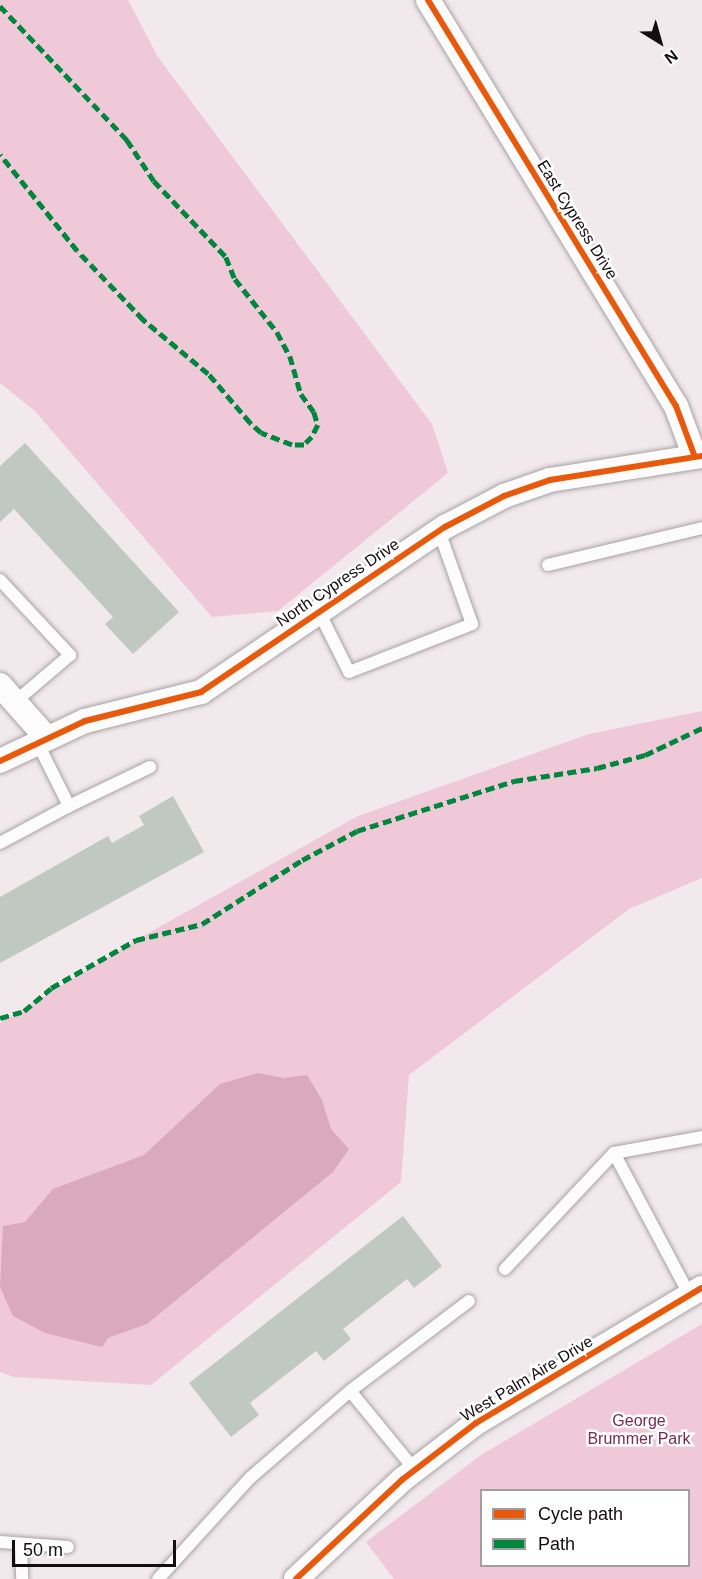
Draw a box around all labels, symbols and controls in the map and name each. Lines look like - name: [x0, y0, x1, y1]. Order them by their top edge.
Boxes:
- north arrow: [630, 12, 690, 72]
- text: N: [661, 47, 681, 67]
- street label: East Cypress Drive: [533, 157, 621, 283]
- street label: North Cypress Drive: [273, 535, 403, 631]
- street label: West Palm Aire Drive: [457, 1332, 597, 1426]
- park label: George Brummer Park: [587, 1411, 691, 1449]
- legend: [480, 1489, 690, 1567]
- text: Cycle path: [538, 1504, 623, 1524]
- scale bar: [15, 1528, 178, 1566]
- text: Path: [538, 1534, 575, 1554]
- text: 50 m: [23, 1540, 63, 1560]

